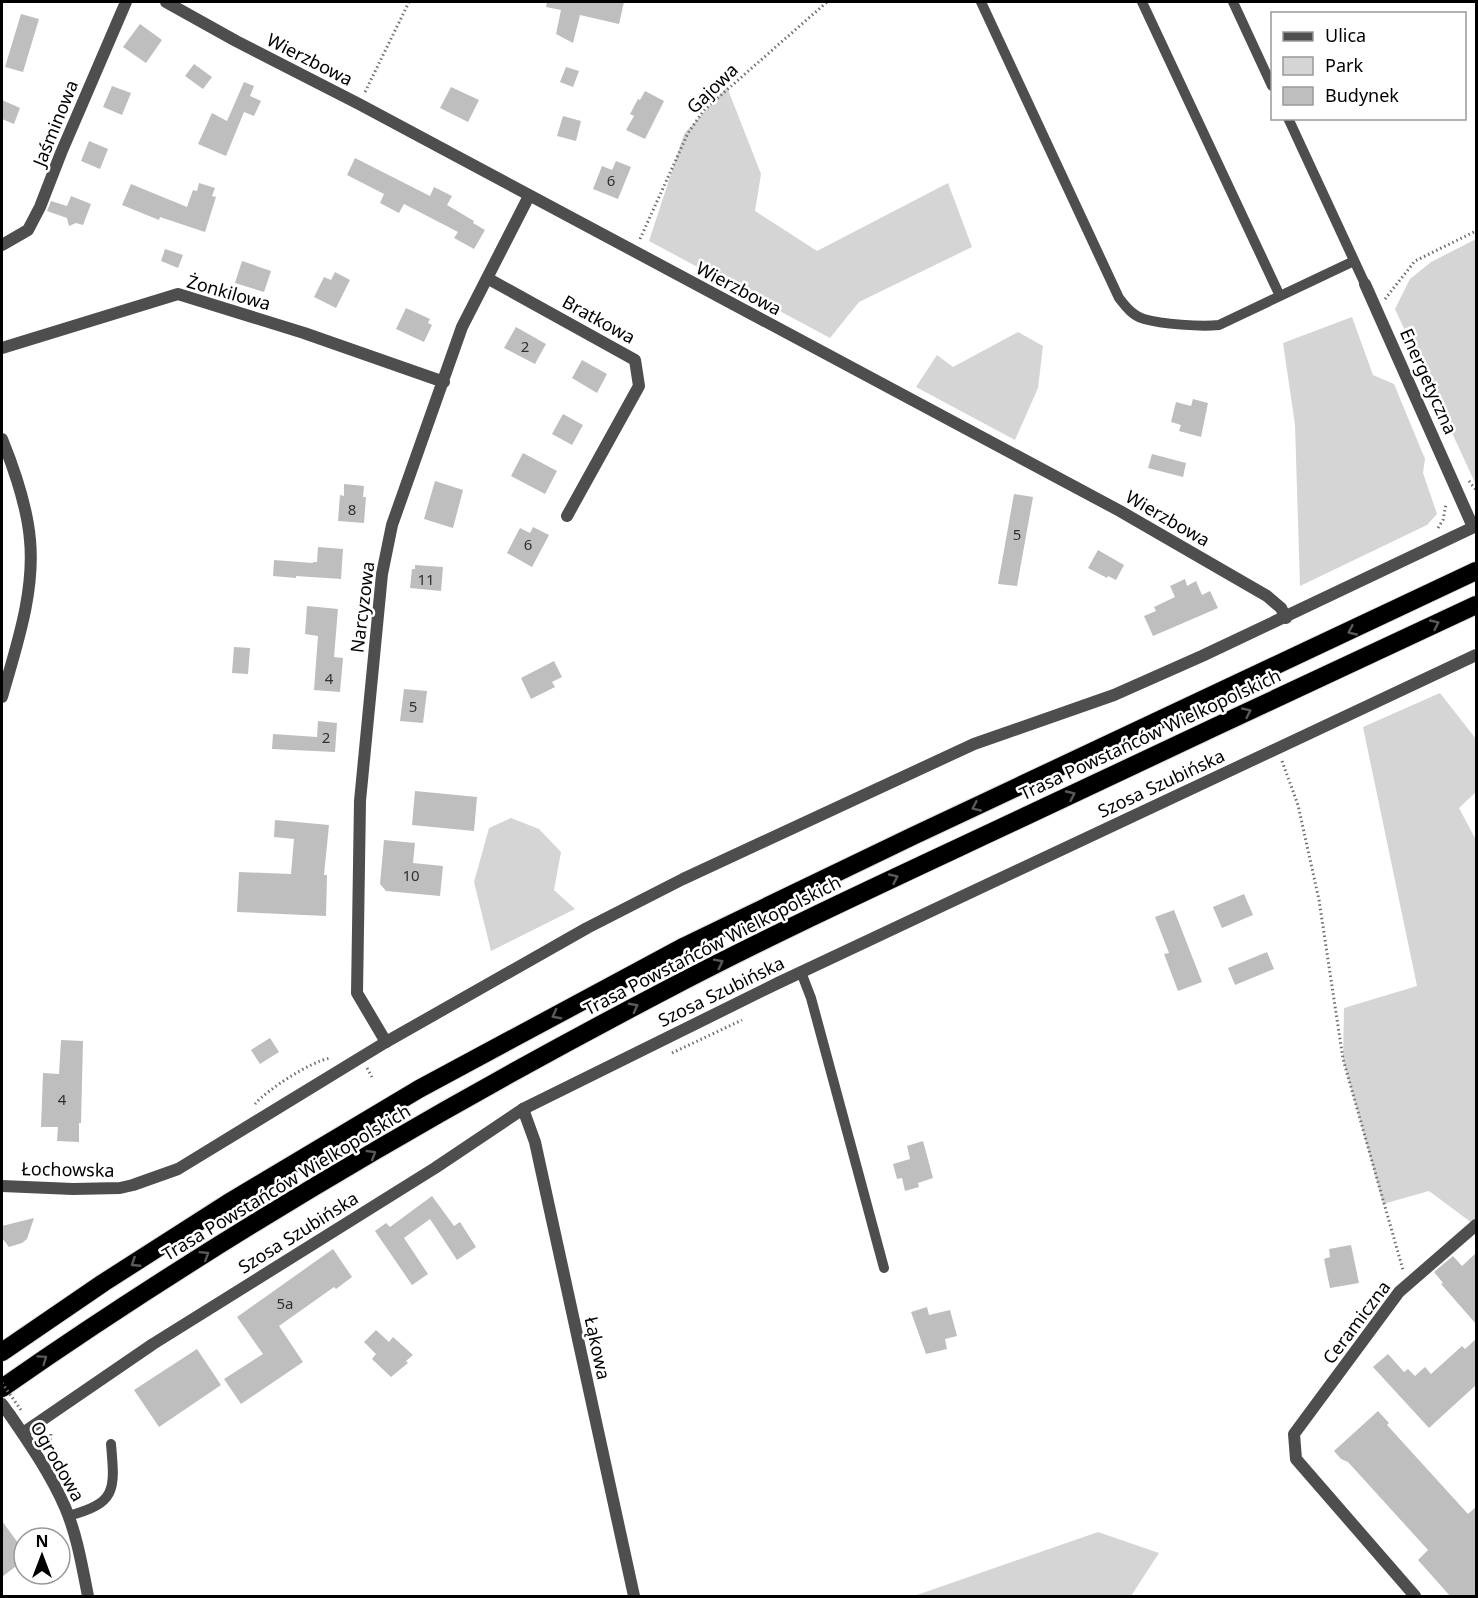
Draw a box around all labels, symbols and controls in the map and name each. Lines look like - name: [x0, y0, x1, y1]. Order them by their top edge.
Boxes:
- legend: [1271, 12, 1466, 120]
- text: Ulica: [1325, 23, 1366, 47]
- street label: Wierzbowa: [263, 27, 357, 91]
- text: Park: [1325, 53, 1363, 77]
- street label: Gajowa: [681, 58, 743, 118]
- street label: Jaśminowa: [26, 76, 83, 172]
- text: Budynek: [1325, 83, 1399, 107]
- house number: 6: [607, 170, 615, 190]
- street label: Wierzbowa: [692, 256, 786, 320]
- street label: Żonkilowa: [184, 269, 274, 315]
- street label: Bratkowa: [558, 289, 640, 349]
- street label: Energetyczna: [1395, 324, 1463, 438]
- house number: 2: [521, 336, 529, 356]
- street label: Wierzbowa: [1122, 484, 1214, 552]
- house number: 8: [348, 499, 356, 519]
- house number: 5: [1013, 524, 1021, 544]
- house number: 6: [524, 534, 532, 554]
- street label: Narcyzowa: [344, 560, 380, 654]
- house number: 11: [417, 569, 435, 589]
- one-way arrow: [1429, 619, 1440, 631]
- one-way arrow: [1348, 623, 1359, 635]
- street label: Trasa Powstańców Wielkopolskich: [1016, 663, 1284, 805]
- house number: 4: [325, 668, 334, 688]
- house number: 5: [409, 696, 417, 716]
- one-way arrow: [1241, 707, 1252, 719]
- house number: 2: [322, 727, 330, 747]
- street label: Szosa Szubińska: [1094, 743, 1228, 823]
- one-way arrow: [1064, 790, 1075, 802]
- one-way arrow: [971, 800, 982, 812]
- house number: 10: [402, 865, 420, 885]
- street label: Trasa Powstańców Wielkopolskich: [579, 869, 845, 1021]
- one-way arrow: [888, 873, 899, 885]
- street label: Szosa Szubińska: [654, 950, 788, 1032]
- one-way arrow: [713, 959, 724, 971]
- one-way arrow: [628, 1003, 638, 1014]
- one-way arrow: [552, 1008, 563, 1019]
- house number: 4: [58, 1089, 67, 1109]
- street label: Trasa Powstańców Wielkopolskich: [157, 1098, 415, 1266]
- one-way arrow: [366, 1149, 376, 1161]
- street label: Łochowska: [21, 1156, 115, 1182]
- street label: Szosa Szubińska: [233, 1185, 363, 1279]
- one-way arrow: [199, 1250, 209, 1262]
- one-way arrow: [131, 1255, 141, 1267]
- street label: Ceramiczna: [1317, 1275, 1395, 1369]
- house number: 5a: [277, 1293, 294, 1313]
- street label: Łąkowa: [580, 1314, 616, 1382]
- one-way arrow: [36, 1355, 47, 1366]
- street label: Ogrodowa: [25, 1416, 91, 1506]
- north arrow: [12, 1526, 72, 1586]
- text: N: [35, 1530, 49, 1552]

